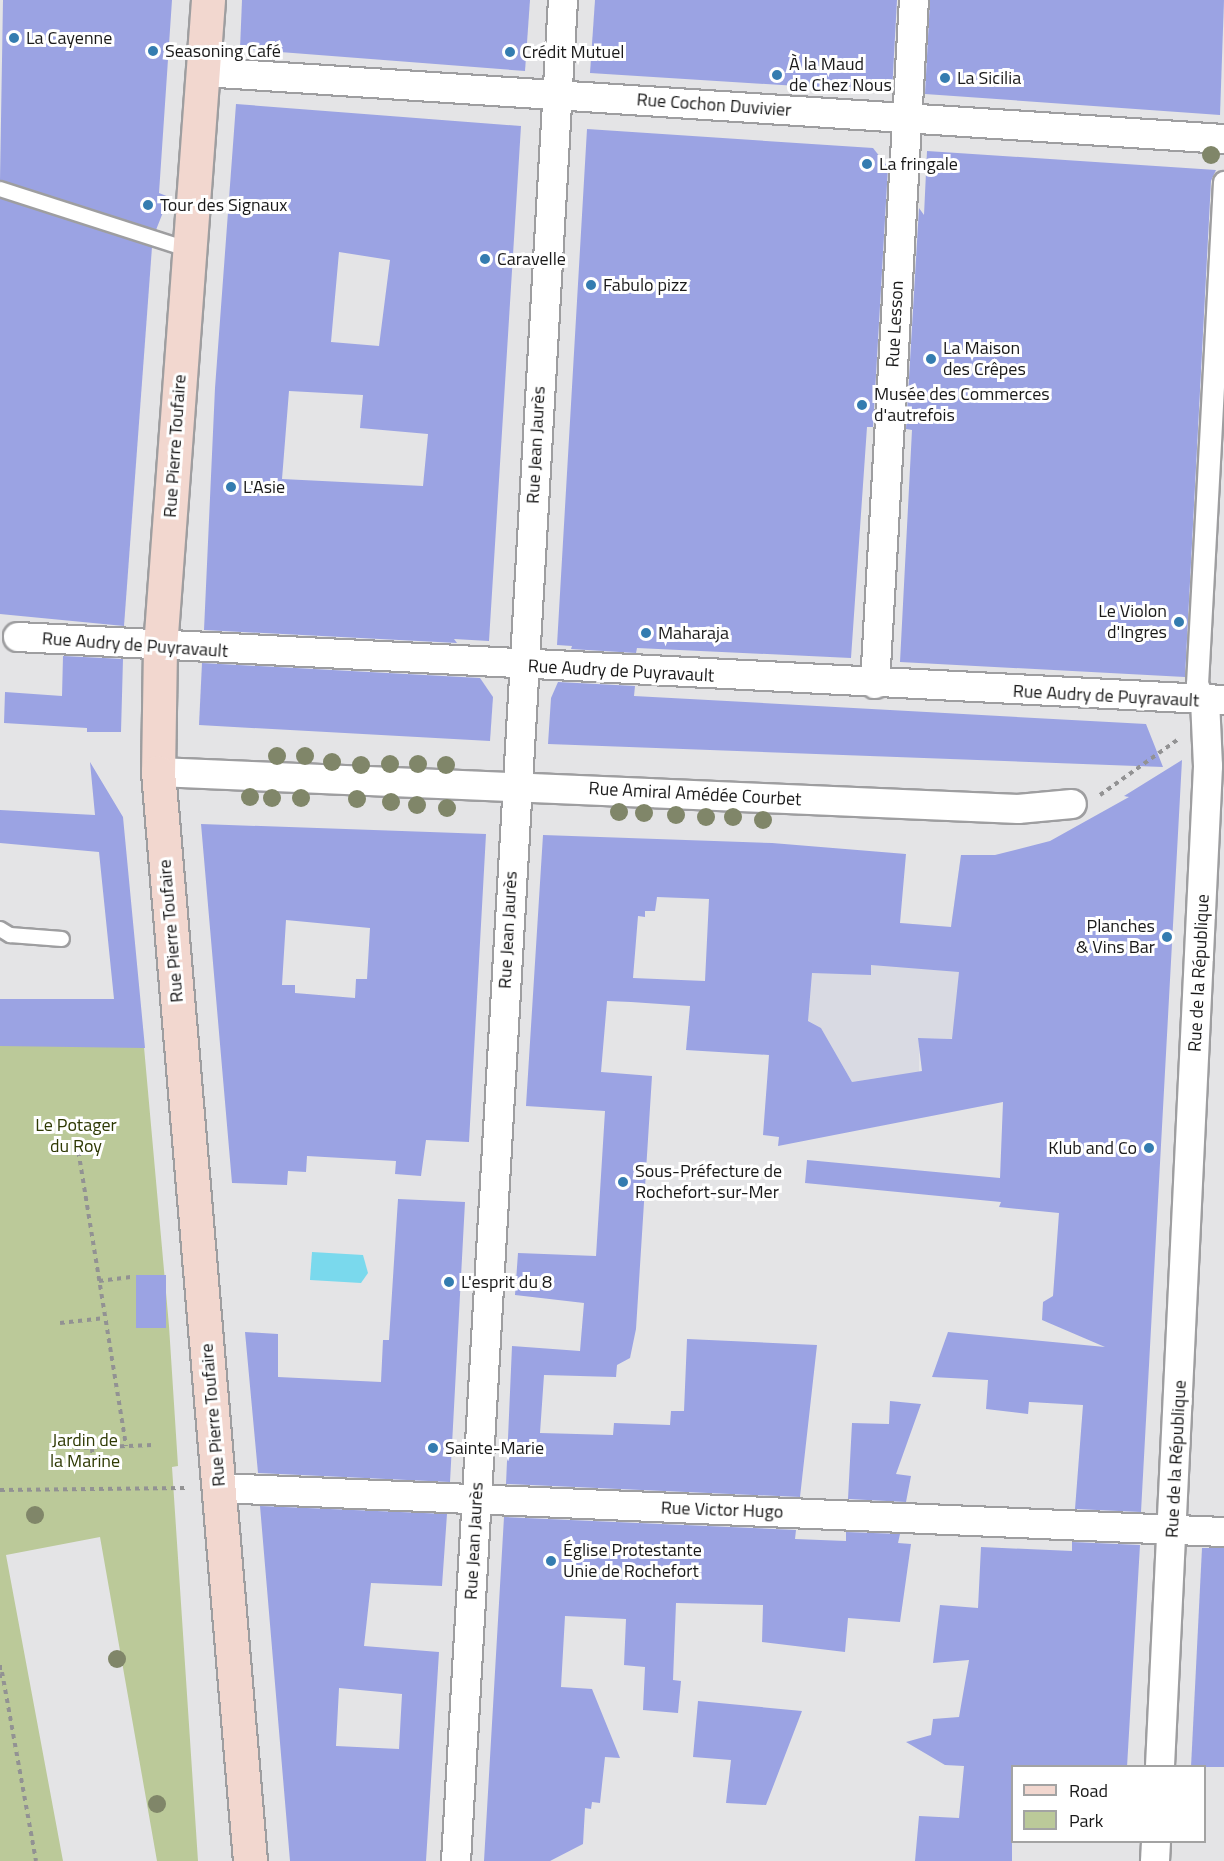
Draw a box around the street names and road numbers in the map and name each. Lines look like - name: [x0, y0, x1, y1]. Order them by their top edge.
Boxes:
- street label: Rue Cochon Duvivier: [636, 89, 792, 121]
- street label: Rue Lesson: [882, 280, 908, 368]
- street label: Rue Pierre Toufaire: [159, 374, 191, 518]
- street label: Rue Jean Jaurès: [522, 386, 550, 504]
- street label: Rue Audry de Puyravault: [41, 628, 229, 662]
- street label: Rue Audry de Puyravault: [527, 655, 715, 687]
- street label: Rue Audry de Puyravault: [1012, 680, 1200, 712]
- street label: Rue Amiral Amédée Courbet: [588, 778, 802, 810]
- street label: Rue Pierre Toufaire: [154, 859, 188, 1003]
- street label: Rue Jean Jaurès: [494, 871, 522, 989]
- street label: Rue de la République: [1184, 893, 1214, 1053]
- street label: Rue Pierre Toufaire: [196, 1343, 230, 1487]
- street label: Rue de la République: [1161, 1379, 1191, 1539]
- street label: Rue Jean Jaurès: [460, 1482, 488, 1600]
- street label: Rue Victor Hugo: [660, 1497, 784, 1523]

